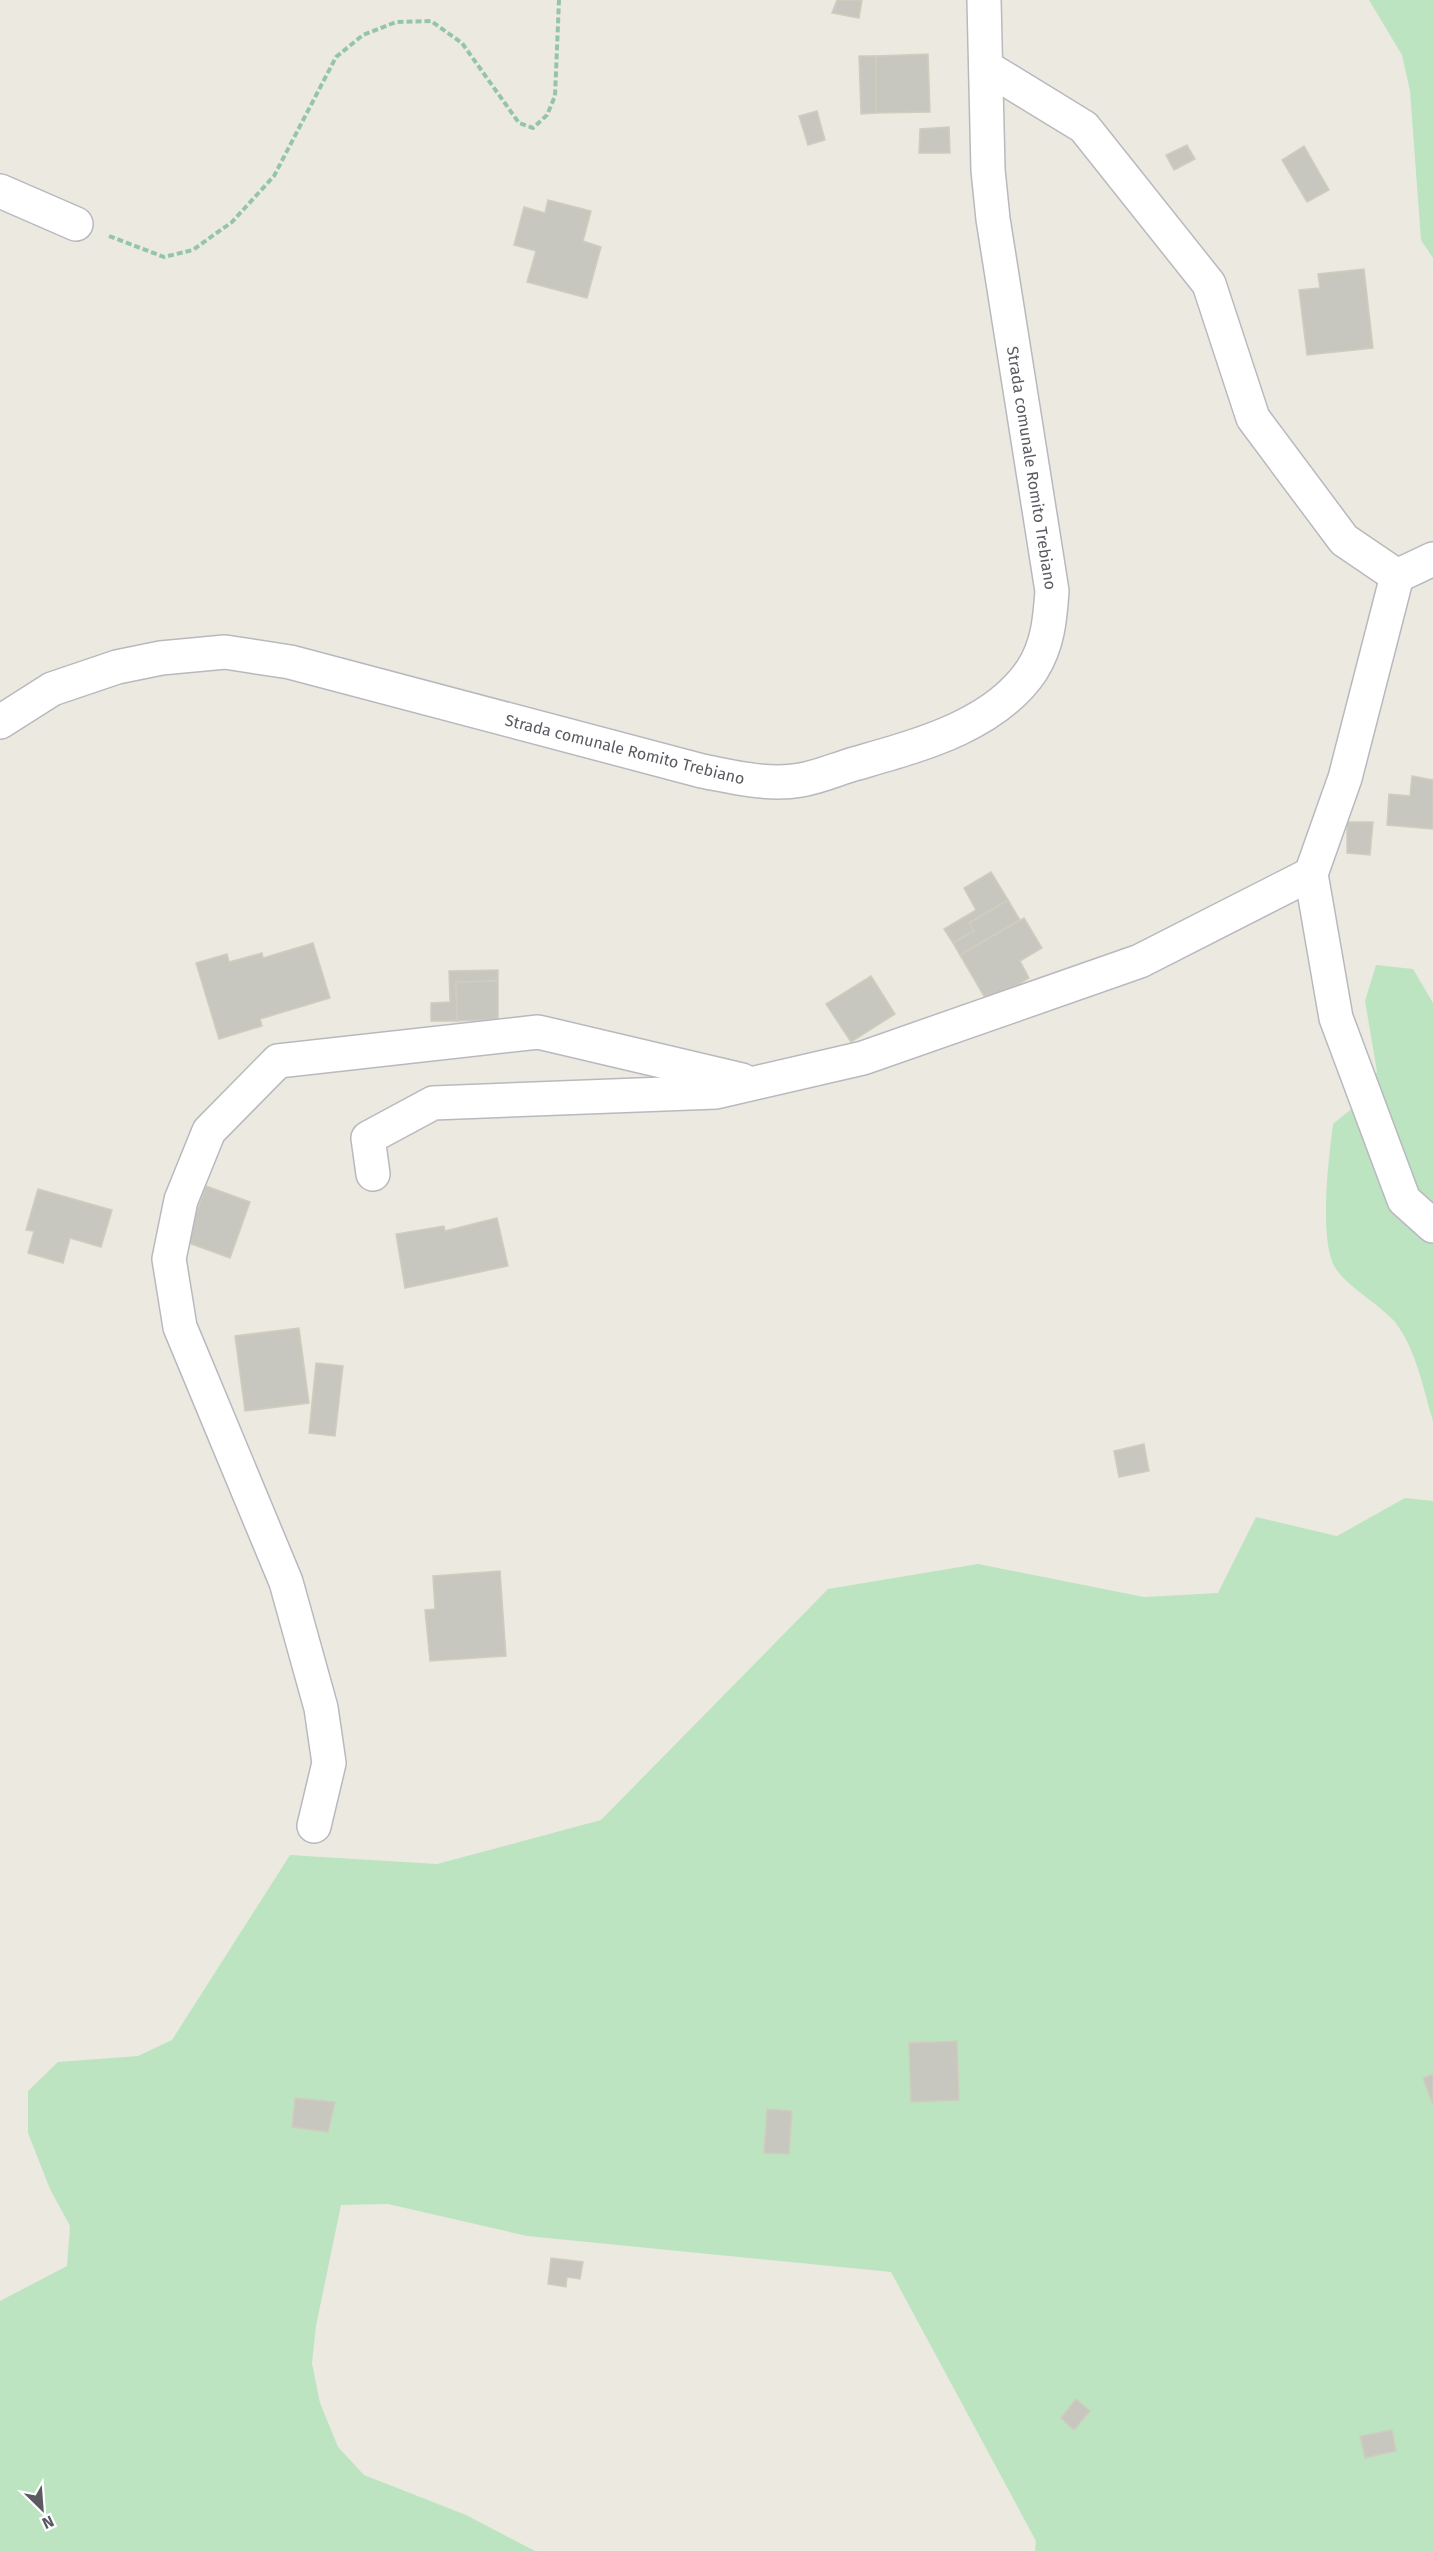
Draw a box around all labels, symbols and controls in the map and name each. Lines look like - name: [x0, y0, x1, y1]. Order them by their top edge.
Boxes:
- street label: Strada comunale Romito Trebiano: [1003, 345, 1060, 591]
- street label: Strada comunale Romito Trebiano: [503, 710, 747, 788]
- north arrow: [12, 2479, 72, 2539]
- text: N: [39, 2511, 57, 2533]

